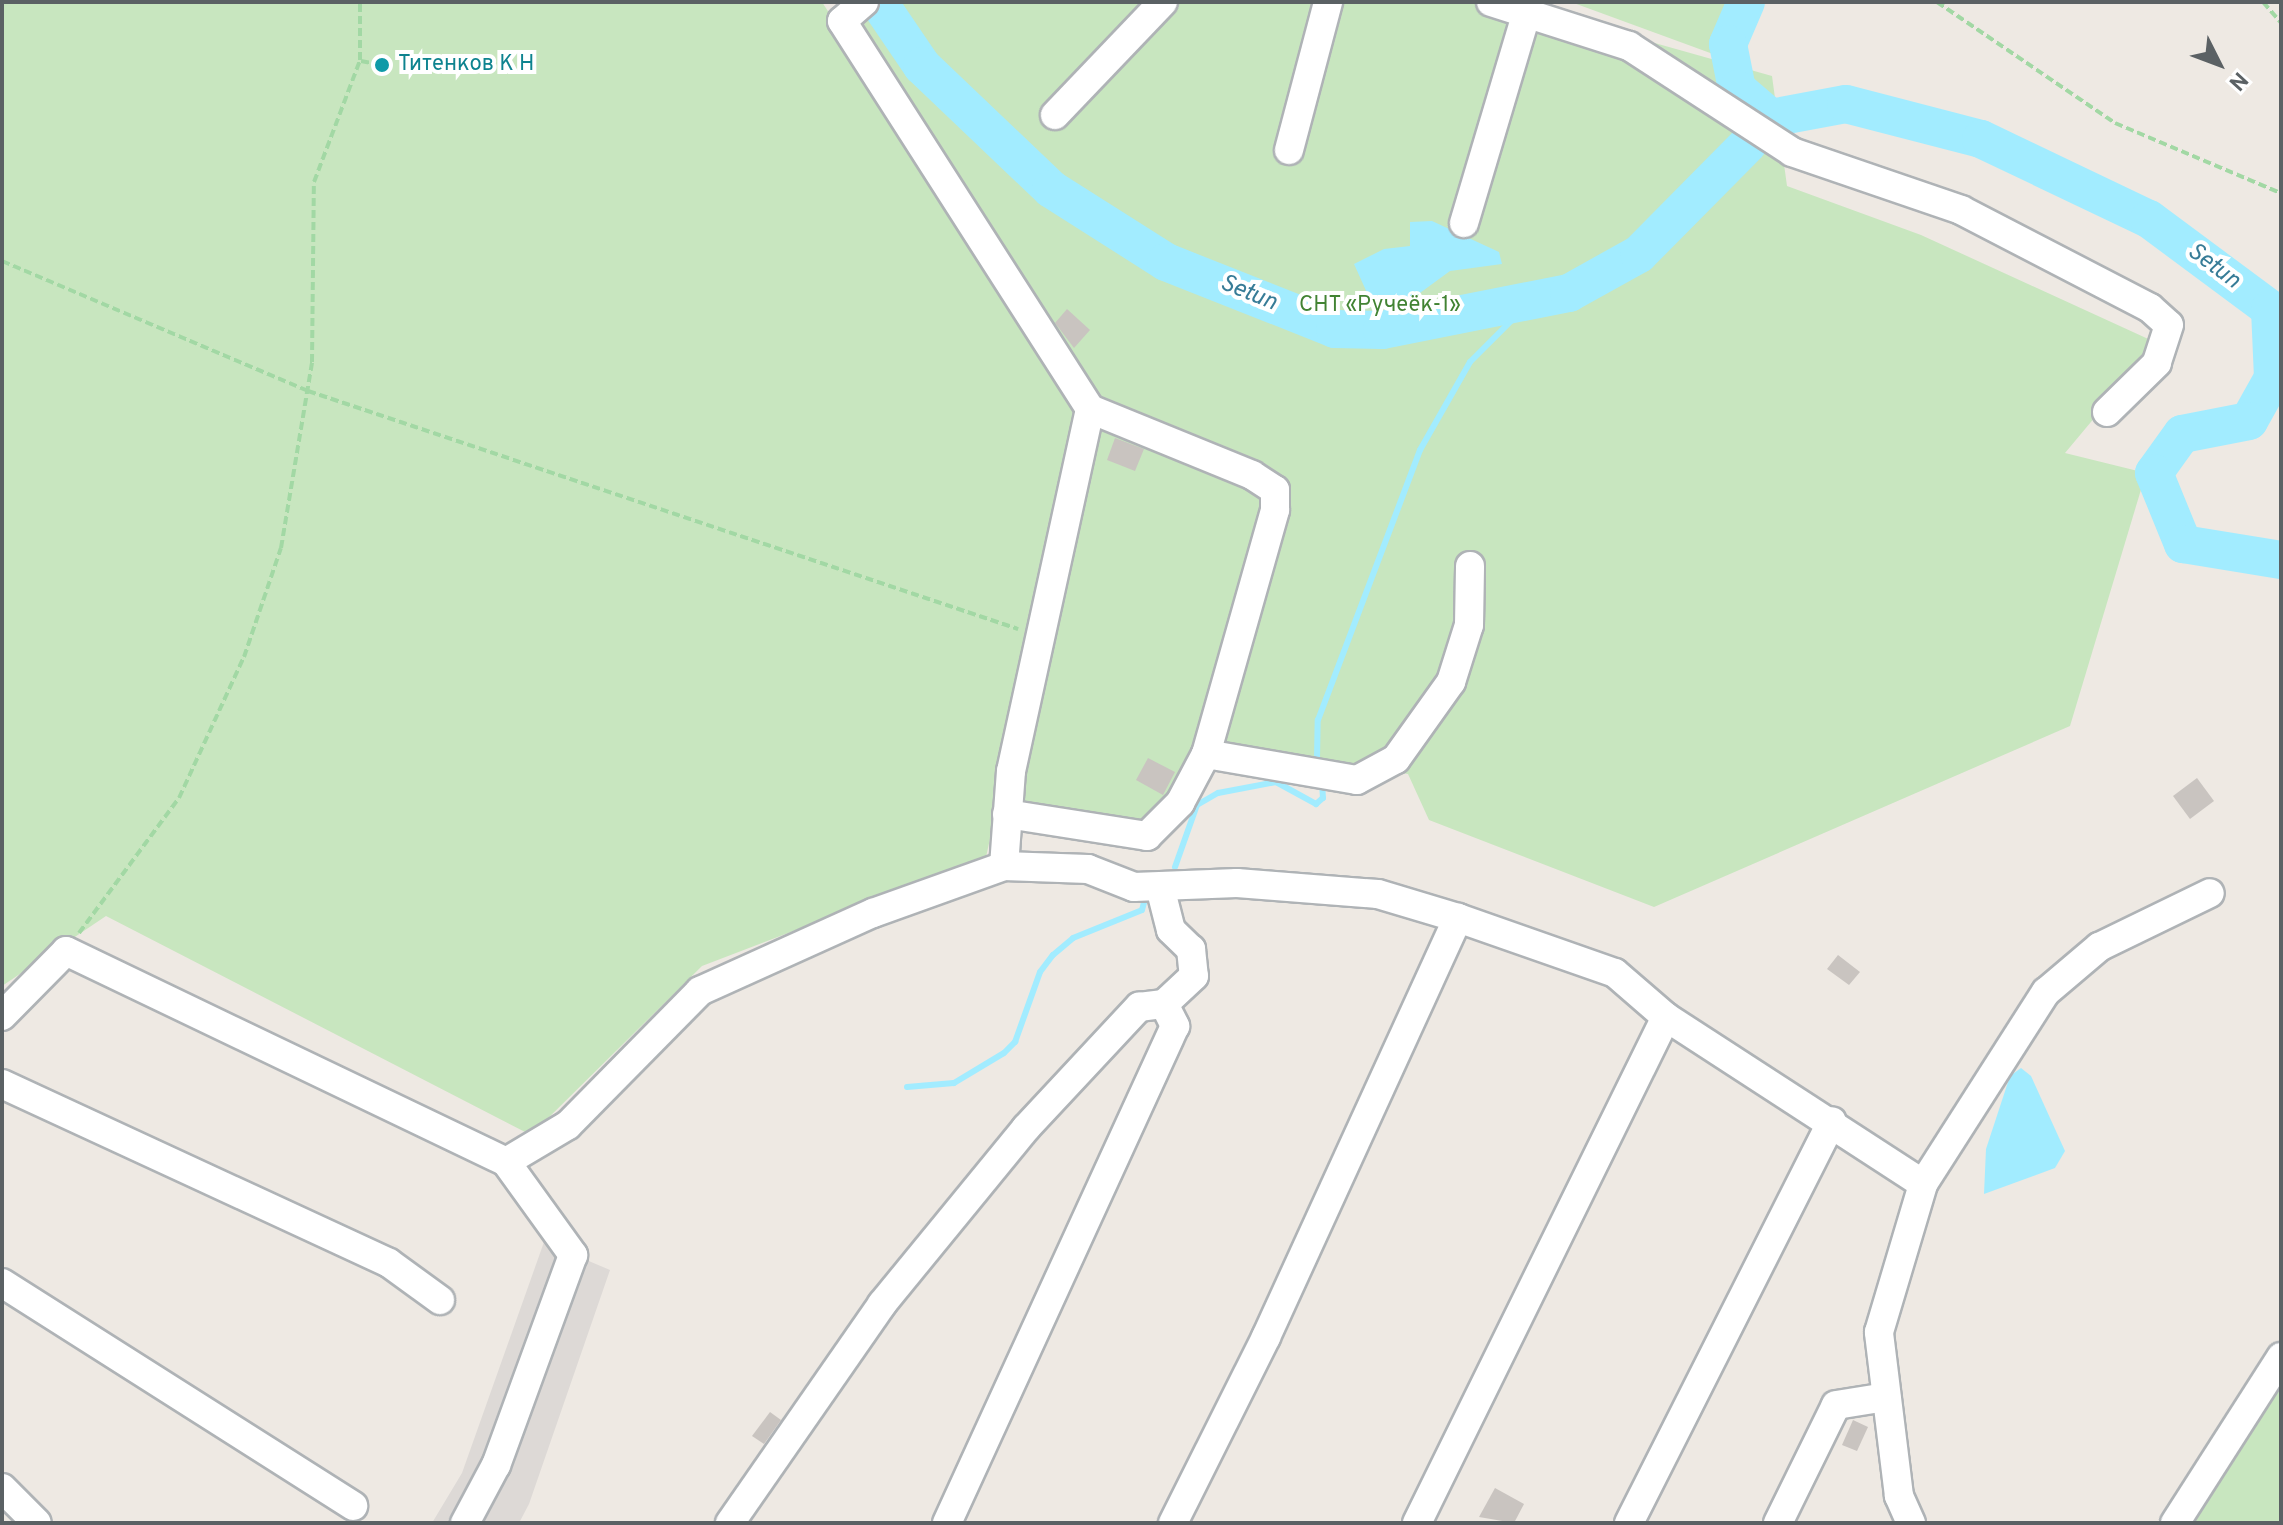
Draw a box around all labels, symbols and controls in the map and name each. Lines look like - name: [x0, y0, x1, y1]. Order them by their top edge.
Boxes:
- north arrow: [2179, 24, 2259, 104]
- place label: Титенков К Н: [398, 52, 534, 78]
- marker: Титенков К Н: [373, 56, 391, 74]
- text: N: [2222, 65, 2253, 95]
- water label: Setun: [2181, 238, 2245, 296]
- water label: Setun: [1215, 270, 1281, 318]
- park label: СНТ «Ручеёк-1»: [1299, 293, 1461, 319]

